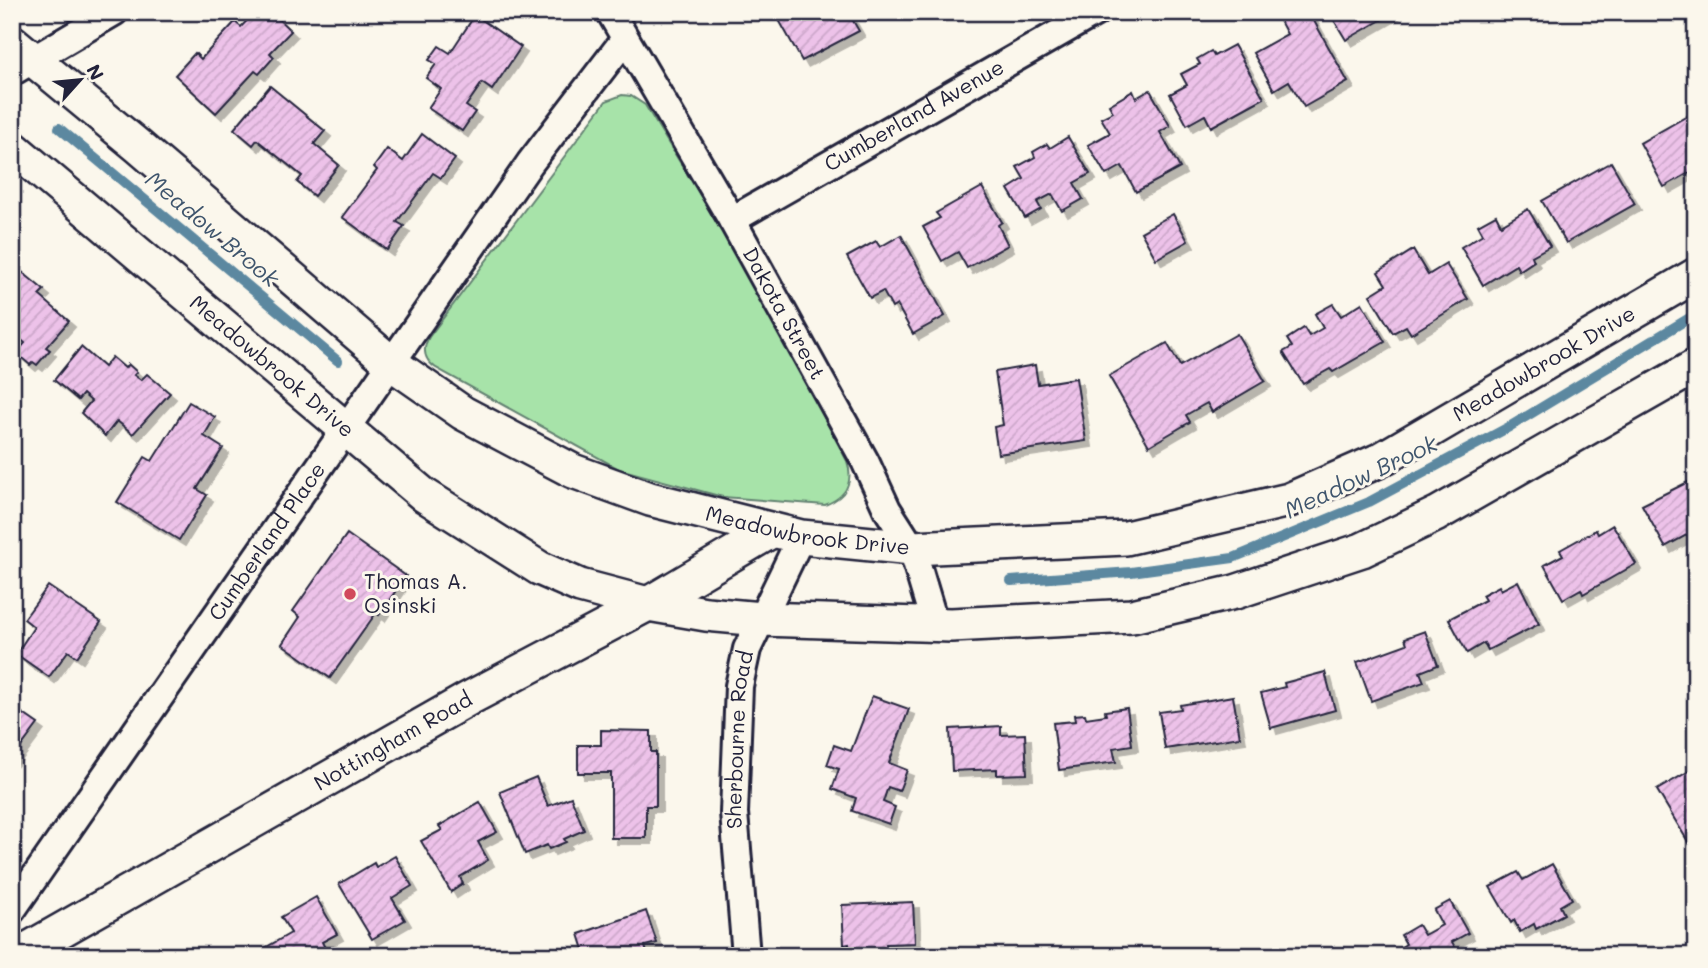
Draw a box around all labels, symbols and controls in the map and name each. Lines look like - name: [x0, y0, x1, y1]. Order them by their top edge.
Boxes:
- north arrow: [46, 46, 116, 116]
- street label: Cumberland Avenue: [819, 52, 1008, 177]
- text: N: [81, 60, 110, 84]
- water label: Meadow Brook: [140, 164, 286, 293]
- street label: Dakota Street: [738, 242, 832, 384]
- street label: Meadowbrook Drive: [185, 288, 361, 442]
- street label: Meadowbrook Drive: [1447, 299, 1640, 427]
- water label: Meadow Brook: [1279, 427, 1443, 525]
- street label: Cumberland Place: [202, 457, 330, 625]
- street label: Meadowbrook Drive: [703, 499, 911, 560]
- place label: Thomas A. Osinski: [364, 567, 468, 618]
- marker: Thomas A. Osinski: [342, 586, 358, 602]
- street label: Sherbourne Road: [719, 648, 758, 830]
- street label: Nottingham Road: [309, 685, 476, 796]

